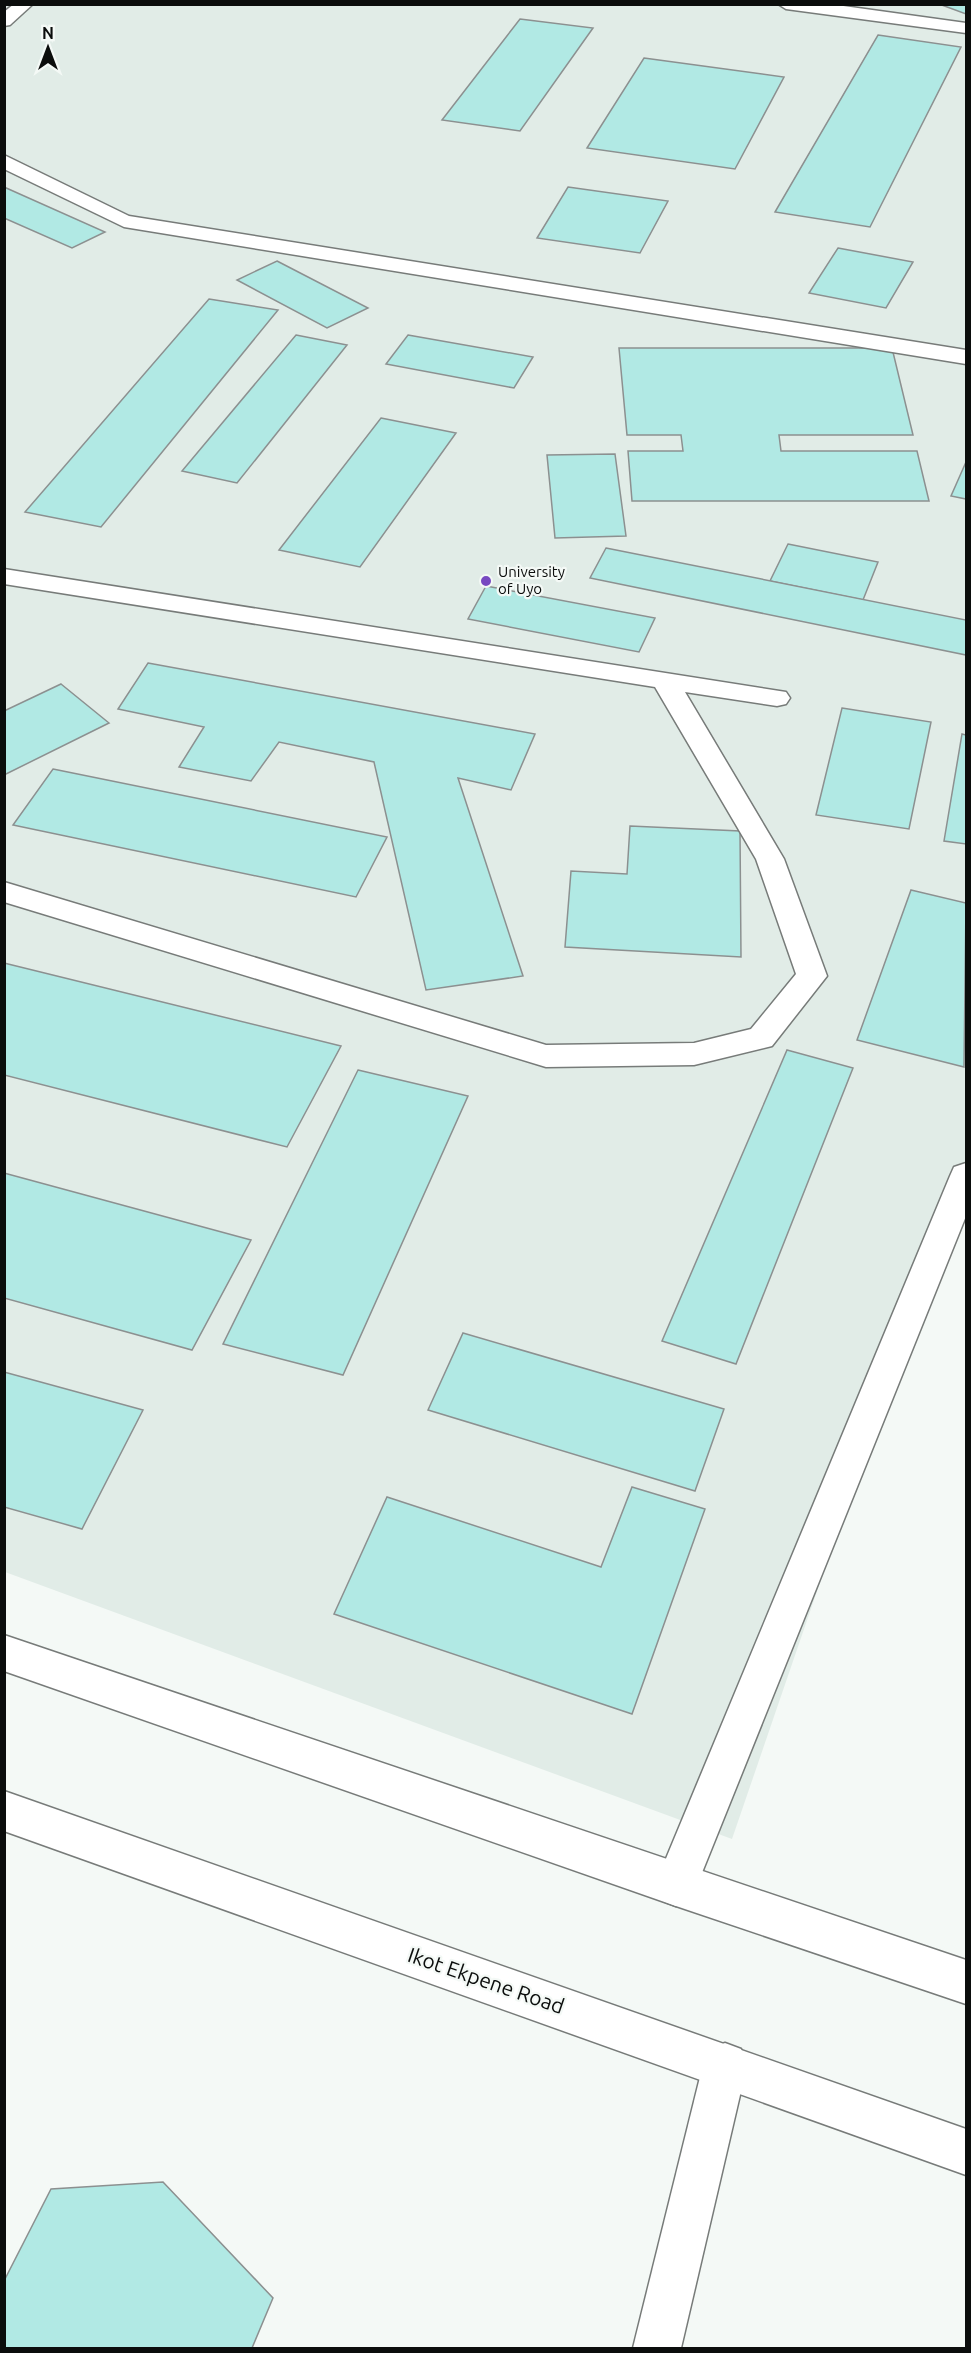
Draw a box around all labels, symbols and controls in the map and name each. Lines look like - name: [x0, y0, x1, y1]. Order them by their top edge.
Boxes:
- north arrow: [18, 18, 78, 78]
- text: N: [42, 24, 54, 42]
- place label: University of Uyo: [498, 563, 565, 597]
- marker: University of Uyo: [479, 574, 493, 588]
- street label: Ikot Ekpene Road: [405, 1942, 568, 2018]

